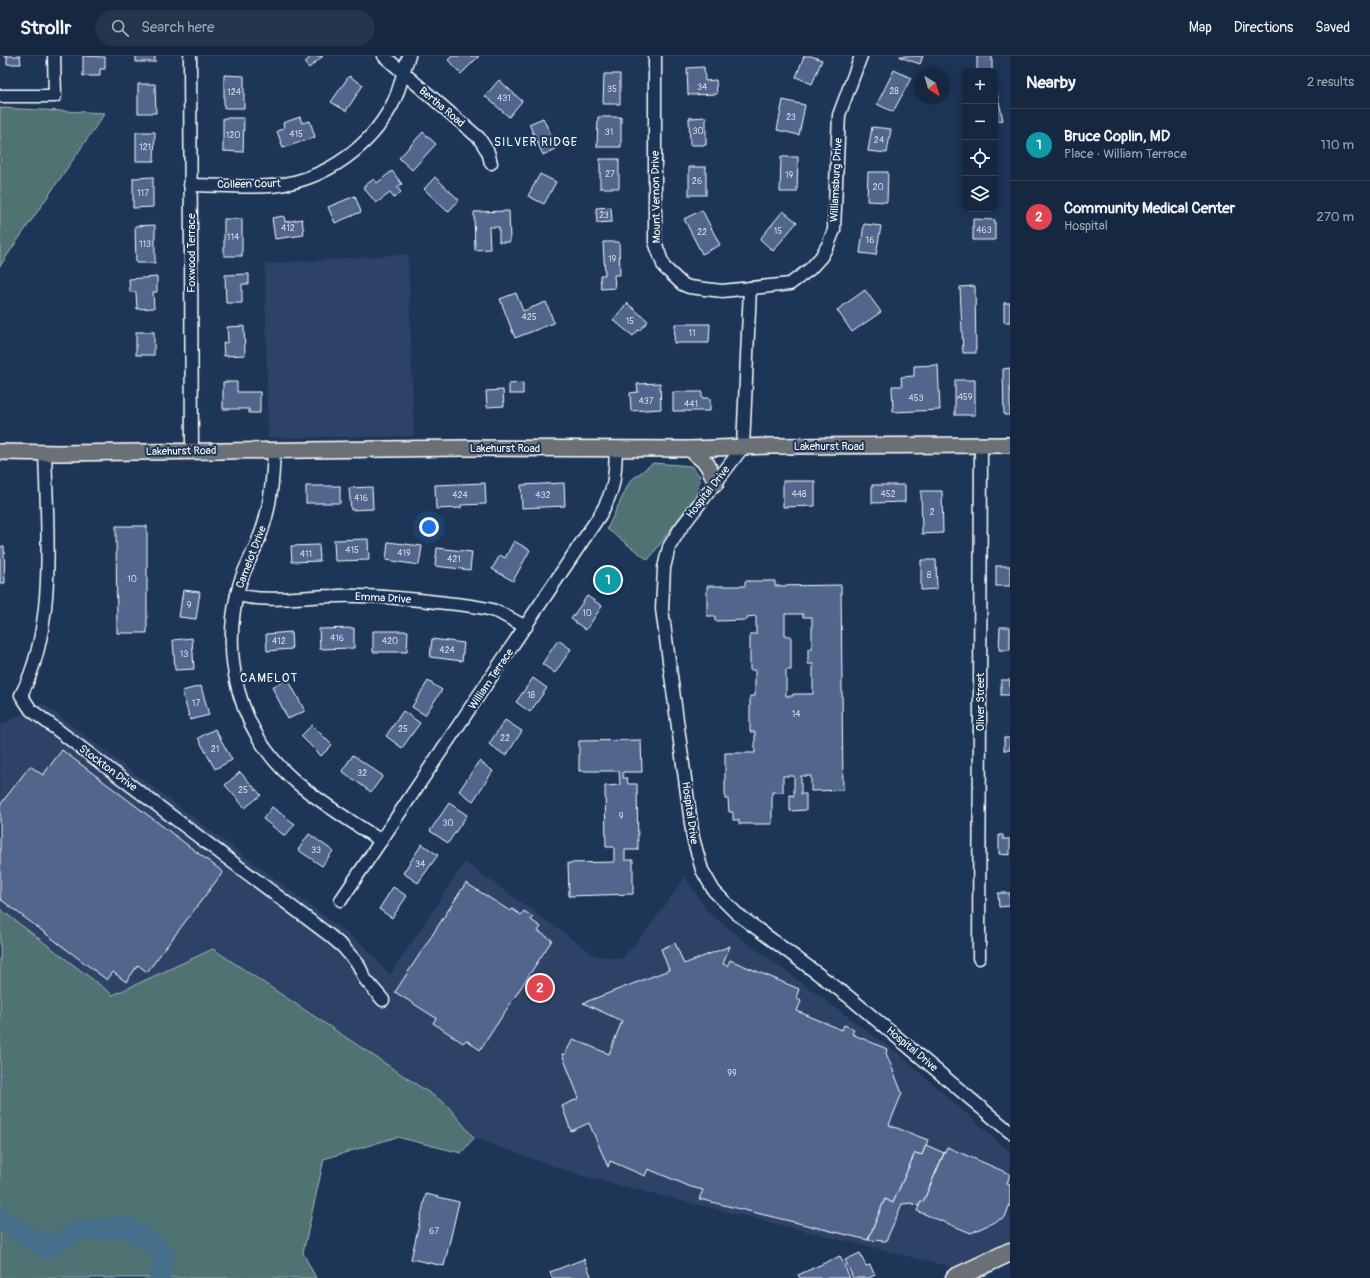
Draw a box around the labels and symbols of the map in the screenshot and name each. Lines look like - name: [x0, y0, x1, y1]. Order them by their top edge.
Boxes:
- north arrow: [914, 68, 950, 104]
- house number: 34: [697, 82, 708, 93]
- street label: Bertha Road: [417, 84, 467, 130]
- house number: 35: [607, 84, 617, 95]
- house number: 28: [889, 86, 899, 97]
- house number: 124: [227, 87, 242, 98]
- house number: 431: [497, 93, 511, 104]
- house number: 23: [786, 112, 796, 123]
- house number: 30: [692, 126, 704, 137]
- house number: 31: [605, 127, 613, 138]
- house number: 415: [289, 129, 303, 140]
- house number: 120: [226, 130, 240, 141]
- district label: SILVER RIDGE: [494, 135, 578, 150]
- house number: 24: [874, 135, 885, 146]
- street label: Williamsburg Drive: [827, 137, 845, 223]
- house number: 121: [139, 142, 151, 153]
- street label: Mount Vernon Drive: [649, 150, 663, 243]
- house number: 27: [605, 169, 615, 180]
- house number: 19: [785, 170, 793, 181]
- house number: 26: [692, 176, 702, 187]
- street label: Colleen Court: [217, 177, 282, 191]
- house number: 20: [872, 182, 884, 193]
- house number: 117: [137, 188, 149, 199]
- house number: 23: [599, 210, 609, 221]
- street label: Foxwood Terrace: [185, 213, 198, 293]
- house number: 412: [281, 223, 295, 234]
- house number: 463: [976, 225, 992, 236]
- house number: 15: [774, 226, 782, 237]
- house number: 22: [697, 227, 707, 238]
- house number: 114: [227, 232, 240, 243]
- house number: 16: [866, 235, 874, 246]
- house number: 113: [139, 239, 151, 250]
- house number: 19: [608, 254, 616, 265]
- house number: 425: [521, 312, 537, 323]
- house number: 15: [626, 316, 634, 327]
- house number: 11: [688, 328, 696, 339]
- house number: 459: [958, 392, 973, 403]
- house number: 453: [908, 393, 924, 404]
- house number: 437: [638, 396, 654, 407]
- house number: 441: [684, 399, 698, 410]
- street label: Lakehurst Road: [794, 440, 864, 453]
- street label: Lakehurst Road: [470, 442, 540, 455]
- street label: Lakehurst Road: [146, 444, 216, 458]
- street label: Hospital Drive: [683, 463, 733, 521]
- house number: 448: [792, 489, 807, 500]
- house number: 452: [880, 489, 896, 500]
- house number: 424: [452, 490, 469, 501]
- house number: 432: [535, 490, 551, 501]
- house number: 416: [354, 493, 368, 504]
- house number: 2: [929, 507, 935, 518]
- your location: [419, 517, 439, 537]
- street label: Camelot Drive: [233, 523, 269, 590]
- house number: 415: [345, 545, 359, 556]
- house number: 419: [397, 548, 411, 559]
- house number: 411: [300, 549, 312, 560]
- house number: 421: [447, 554, 461, 565]
- pin: 1: [595, 565, 621, 595]
- house number: 8: [927, 570, 932, 581]
- house number: 10: [127, 574, 137, 585]
- street label: Emma Drive: [355, 590, 412, 606]
- house number: 9: [187, 600, 192, 611]
- house number: 10: [582, 608, 592, 619]
- house number: 416: [330, 633, 344, 644]
- house number: 412: [272, 636, 286, 647]
- house number: 420: [382, 636, 398, 647]
- house number: 424: [439, 645, 456, 656]
- street label: William Terrace: [466, 646, 516, 712]
- house number: 13: [180, 649, 188, 660]
- district label: CAMELOT: [240, 671, 298, 686]
- street label: Oliver Street: [974, 672, 987, 731]
- house number: 18: [527, 690, 535, 701]
- house number: 17: [192, 698, 200, 709]
- house number: 14: [792, 709, 801, 720]
- house number: 25: [398, 724, 408, 735]
- house number: 22: [500, 733, 510, 744]
- street label: Stockton Drive: [76, 742, 140, 794]
- house number: 21: [211, 744, 219, 755]
- house number: 32: [357, 768, 367, 779]
- street label: Hospital Drive: [679, 781, 701, 846]
- house number: 25: [238, 785, 248, 796]
- house number: 9: [619, 811, 624, 822]
- house number: 30: [442, 818, 454, 829]
- house number: 33: [311, 845, 321, 856]
- house number: 34: [415, 859, 426, 870]
- pin: 2: [527, 973, 553, 1003]
- street label: Hospital Drive: [884, 1024, 941, 1075]
- house number: 99: [727, 1068, 737, 1079]
- house number: 67: [429, 1226, 439, 1237]

